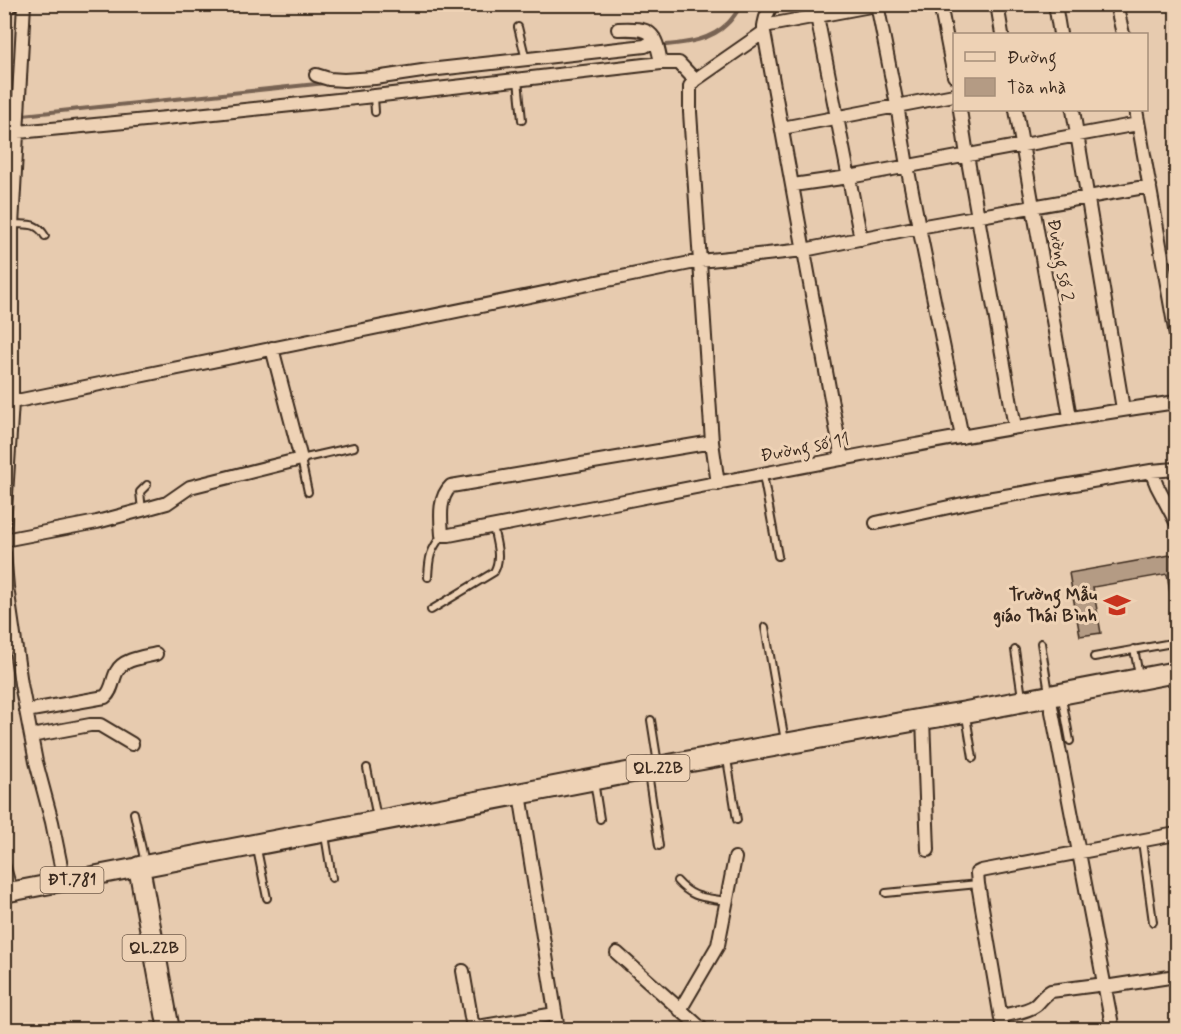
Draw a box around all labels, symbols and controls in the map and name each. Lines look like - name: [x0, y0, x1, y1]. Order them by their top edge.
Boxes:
- legend: [953, 33, 1148, 111]
- text: Đường: [1007, 46, 1057, 72]
- text: Tòa nhà: [1007, 76, 1066, 100]
- street label: Đường số 2: [1039, 217, 1079, 304]
- street label: Đường số 11: [758, 428, 852, 470]
- place label: Trường Mẫu giáo Thái Bình: [993, 583, 1097, 628]
- school or university icon: Trường Mẫu giáo Thái Bình: [1102, 590, 1132, 620]
- road number: QL.22B: [626, 755, 690, 781]
- road number: ĐT.781: [40, 867, 104, 893]
- road number: QL.22B: [122, 935, 186, 961]

